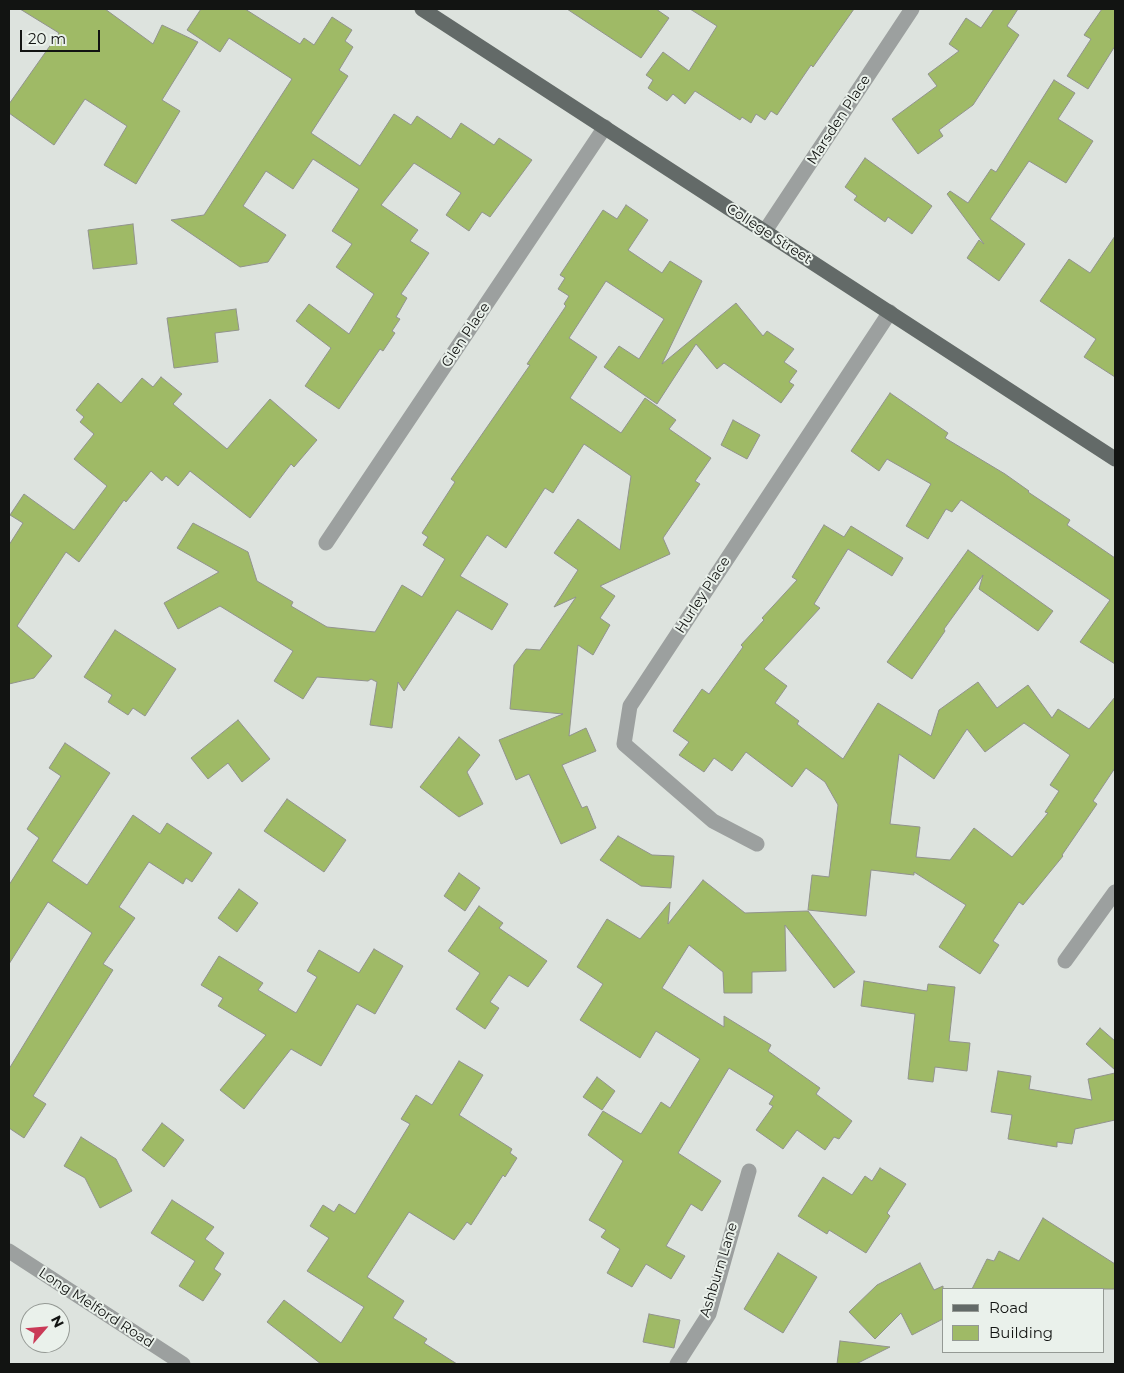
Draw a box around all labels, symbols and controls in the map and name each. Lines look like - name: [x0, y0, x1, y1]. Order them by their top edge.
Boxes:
- scale bar: [22, 20, 102, 52]
- text: 20 m: [28, 29, 66, 48]
- street label: Marsden Place: [804, 72, 874, 168]
- street label: College Street: [723, 200, 815, 268]
- street label: Glen Place: [438, 299, 494, 371]
- street label: Hurley Place: [672, 554, 734, 636]
- street label: Ashburn Lane: [697, 1221, 741, 1319]
- street label: Long Melford Road: [35, 1265, 157, 1351]
- legend: [942, 1288, 1104, 1353]
- text: Road: [989, 1298, 1028, 1317]
- north arrow: [20, 1303, 70, 1353]
- text: N: [47, 1313, 68, 1331]
- text: Building: [989, 1323, 1053, 1342]

